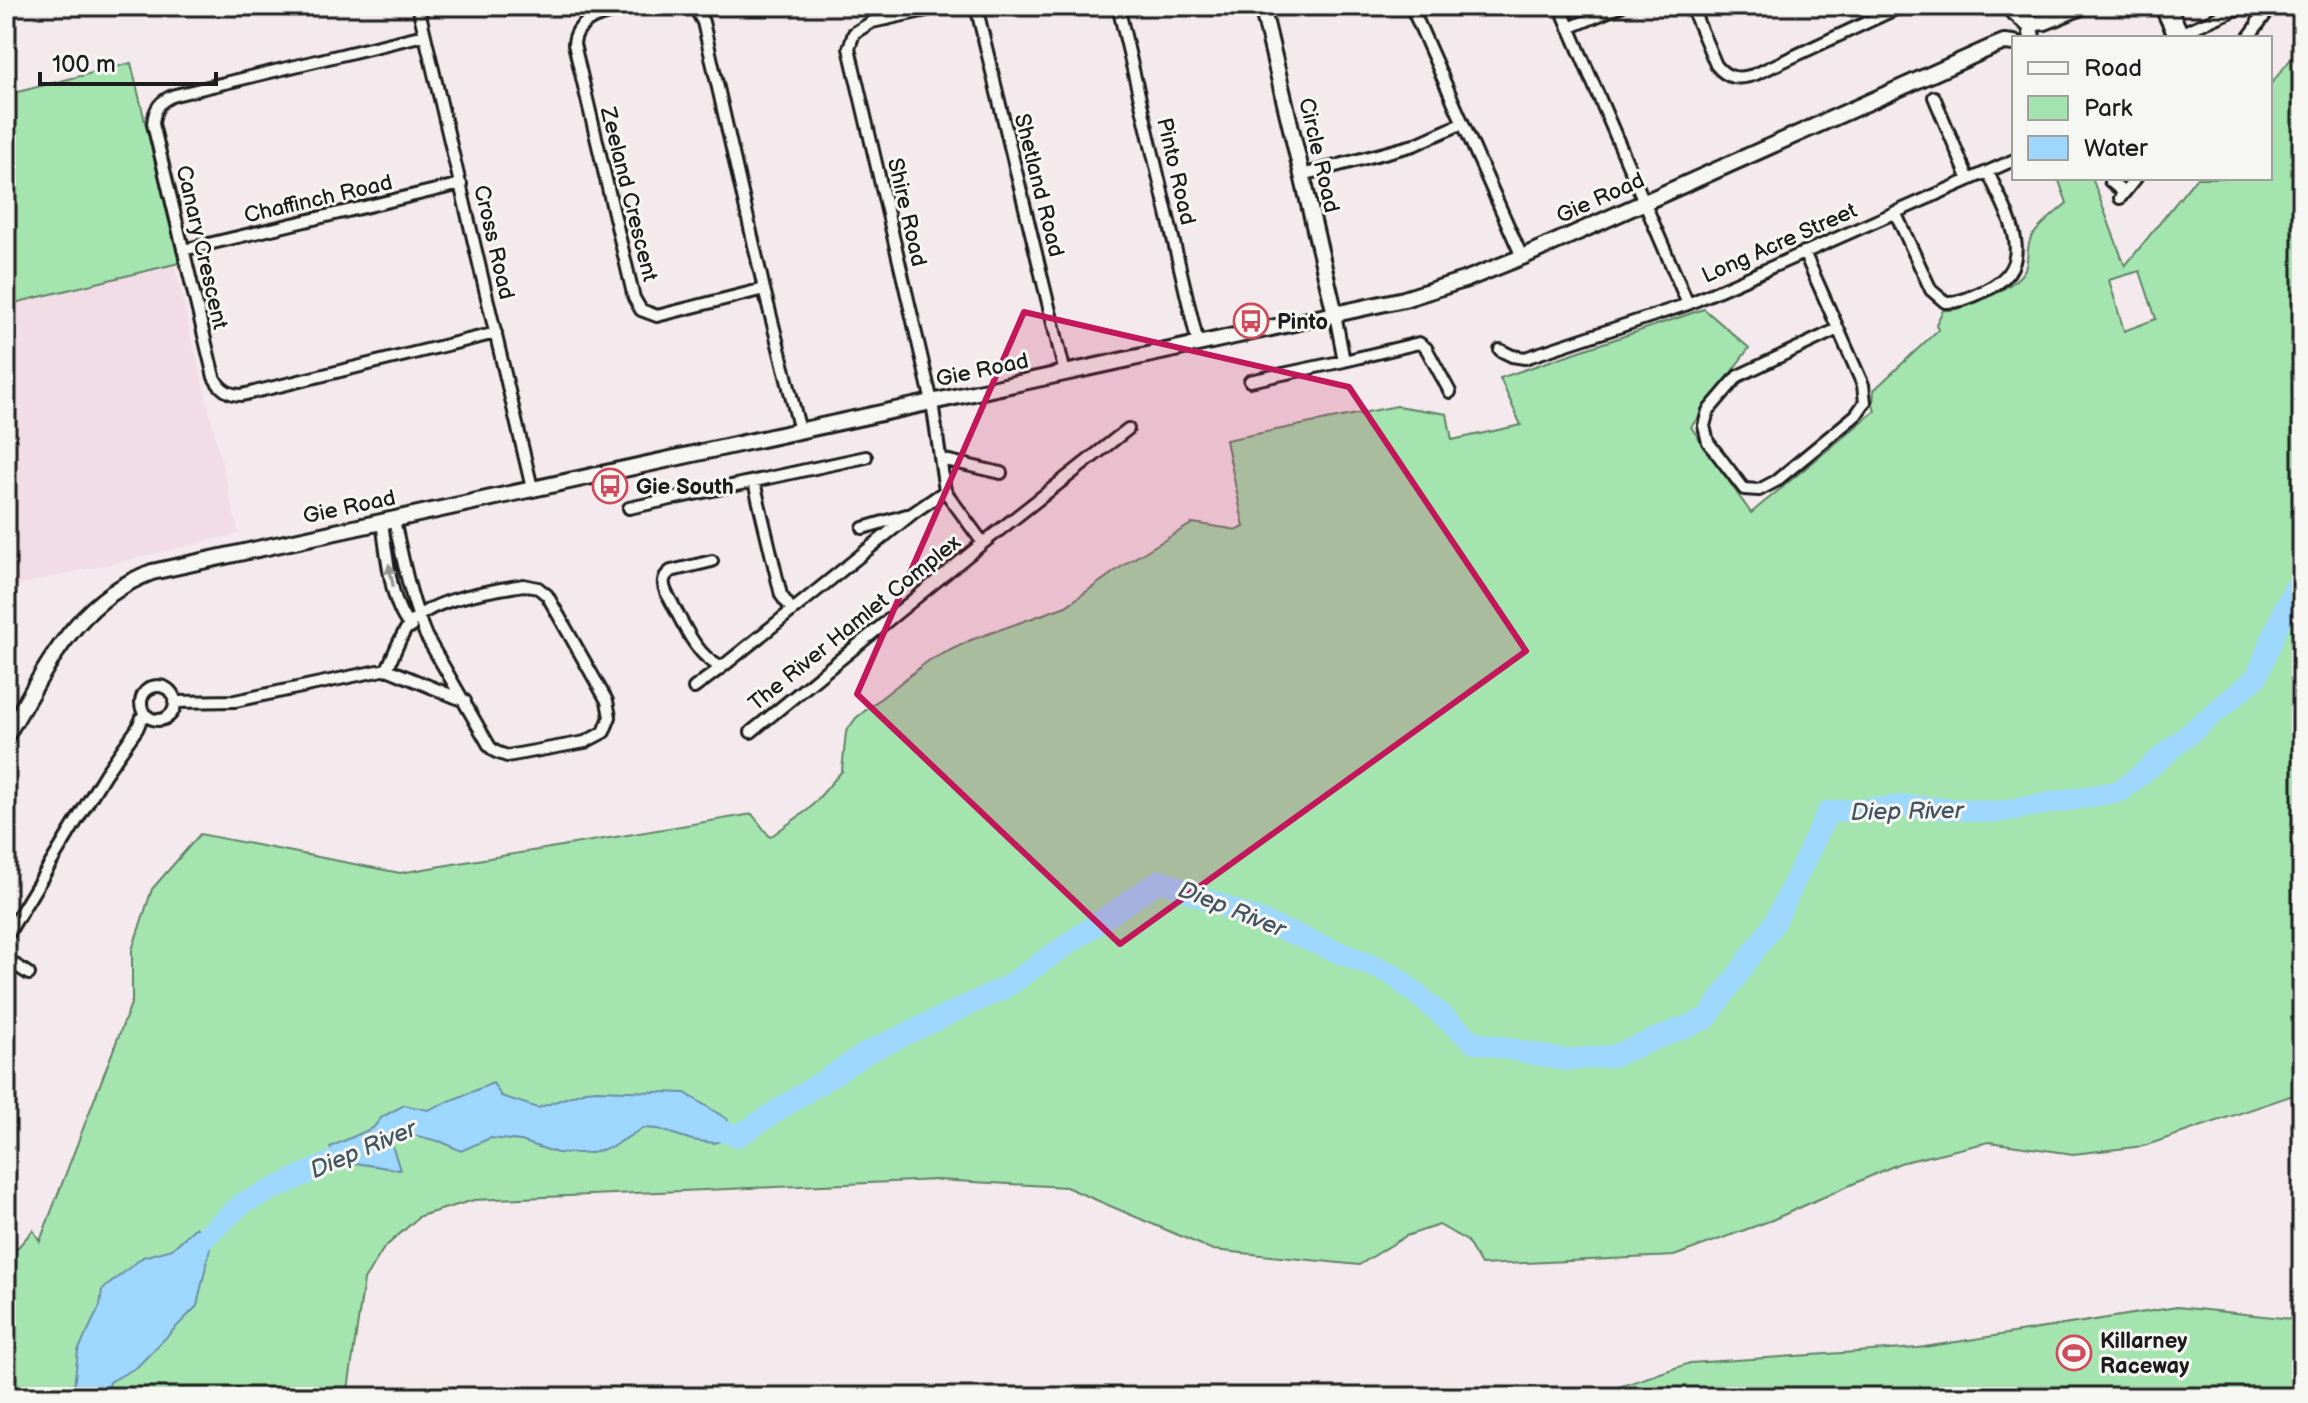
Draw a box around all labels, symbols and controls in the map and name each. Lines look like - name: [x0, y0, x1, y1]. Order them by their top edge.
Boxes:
- scale bar: [40, 36, 216, 86]
- legend: [2012, 36, 2272, 180]
- text: 100 m: [52, 50, 116, 79]
- text: Road: [2084, 54, 2142, 83]
- text: Park: [2084, 94, 2132, 123]
- street label: Circle Road: [1292, 95, 1345, 215]
- street label: Zeeland Crescent: [594, 103, 663, 285]
- street label: Shetland Road: [1008, 111, 1069, 260]
- street label: Pinto Road: [1150, 115, 1201, 228]
- text: Water: [2084, 134, 2148, 163]
- street label: Shire Road: [881, 156, 932, 269]
- street label: Canary Crescent: [170, 163, 234, 332]
- street label: Gie Road: [1552, 167, 1649, 230]
- street label: Chaffinch Road: [242, 169, 395, 230]
- street label: Cross Road: [467, 183, 520, 302]
- street label: Long Acre Street: [1698, 197, 1861, 290]
- bus stop icon: Pinto: [1232, 302, 1270, 340]
- place label: Pinto: [1277, 309, 1328, 336]
- street label: Gie Road: [934, 348, 1031, 393]
- bus stop icon: Gie South: [591, 467, 629, 505]
- place label: Gie South: [636, 474, 734, 501]
- street label: Gie Road: [301, 485, 398, 530]
- street label: The River Hamlet Complex: [743, 529, 967, 717]
- one-way arrow: [385, 563, 397, 588]
- water label: Diep River: [1850, 796, 1966, 827]
- water label: Diep River: [1174, 875, 1292, 945]
- water label: Diep River: [306, 1113, 423, 1185]
- place label: Killarney Raceway: [2100, 1328, 2189, 1380]
- sports icon: Killarney Raceway: [2055, 1334, 2093, 1372]

